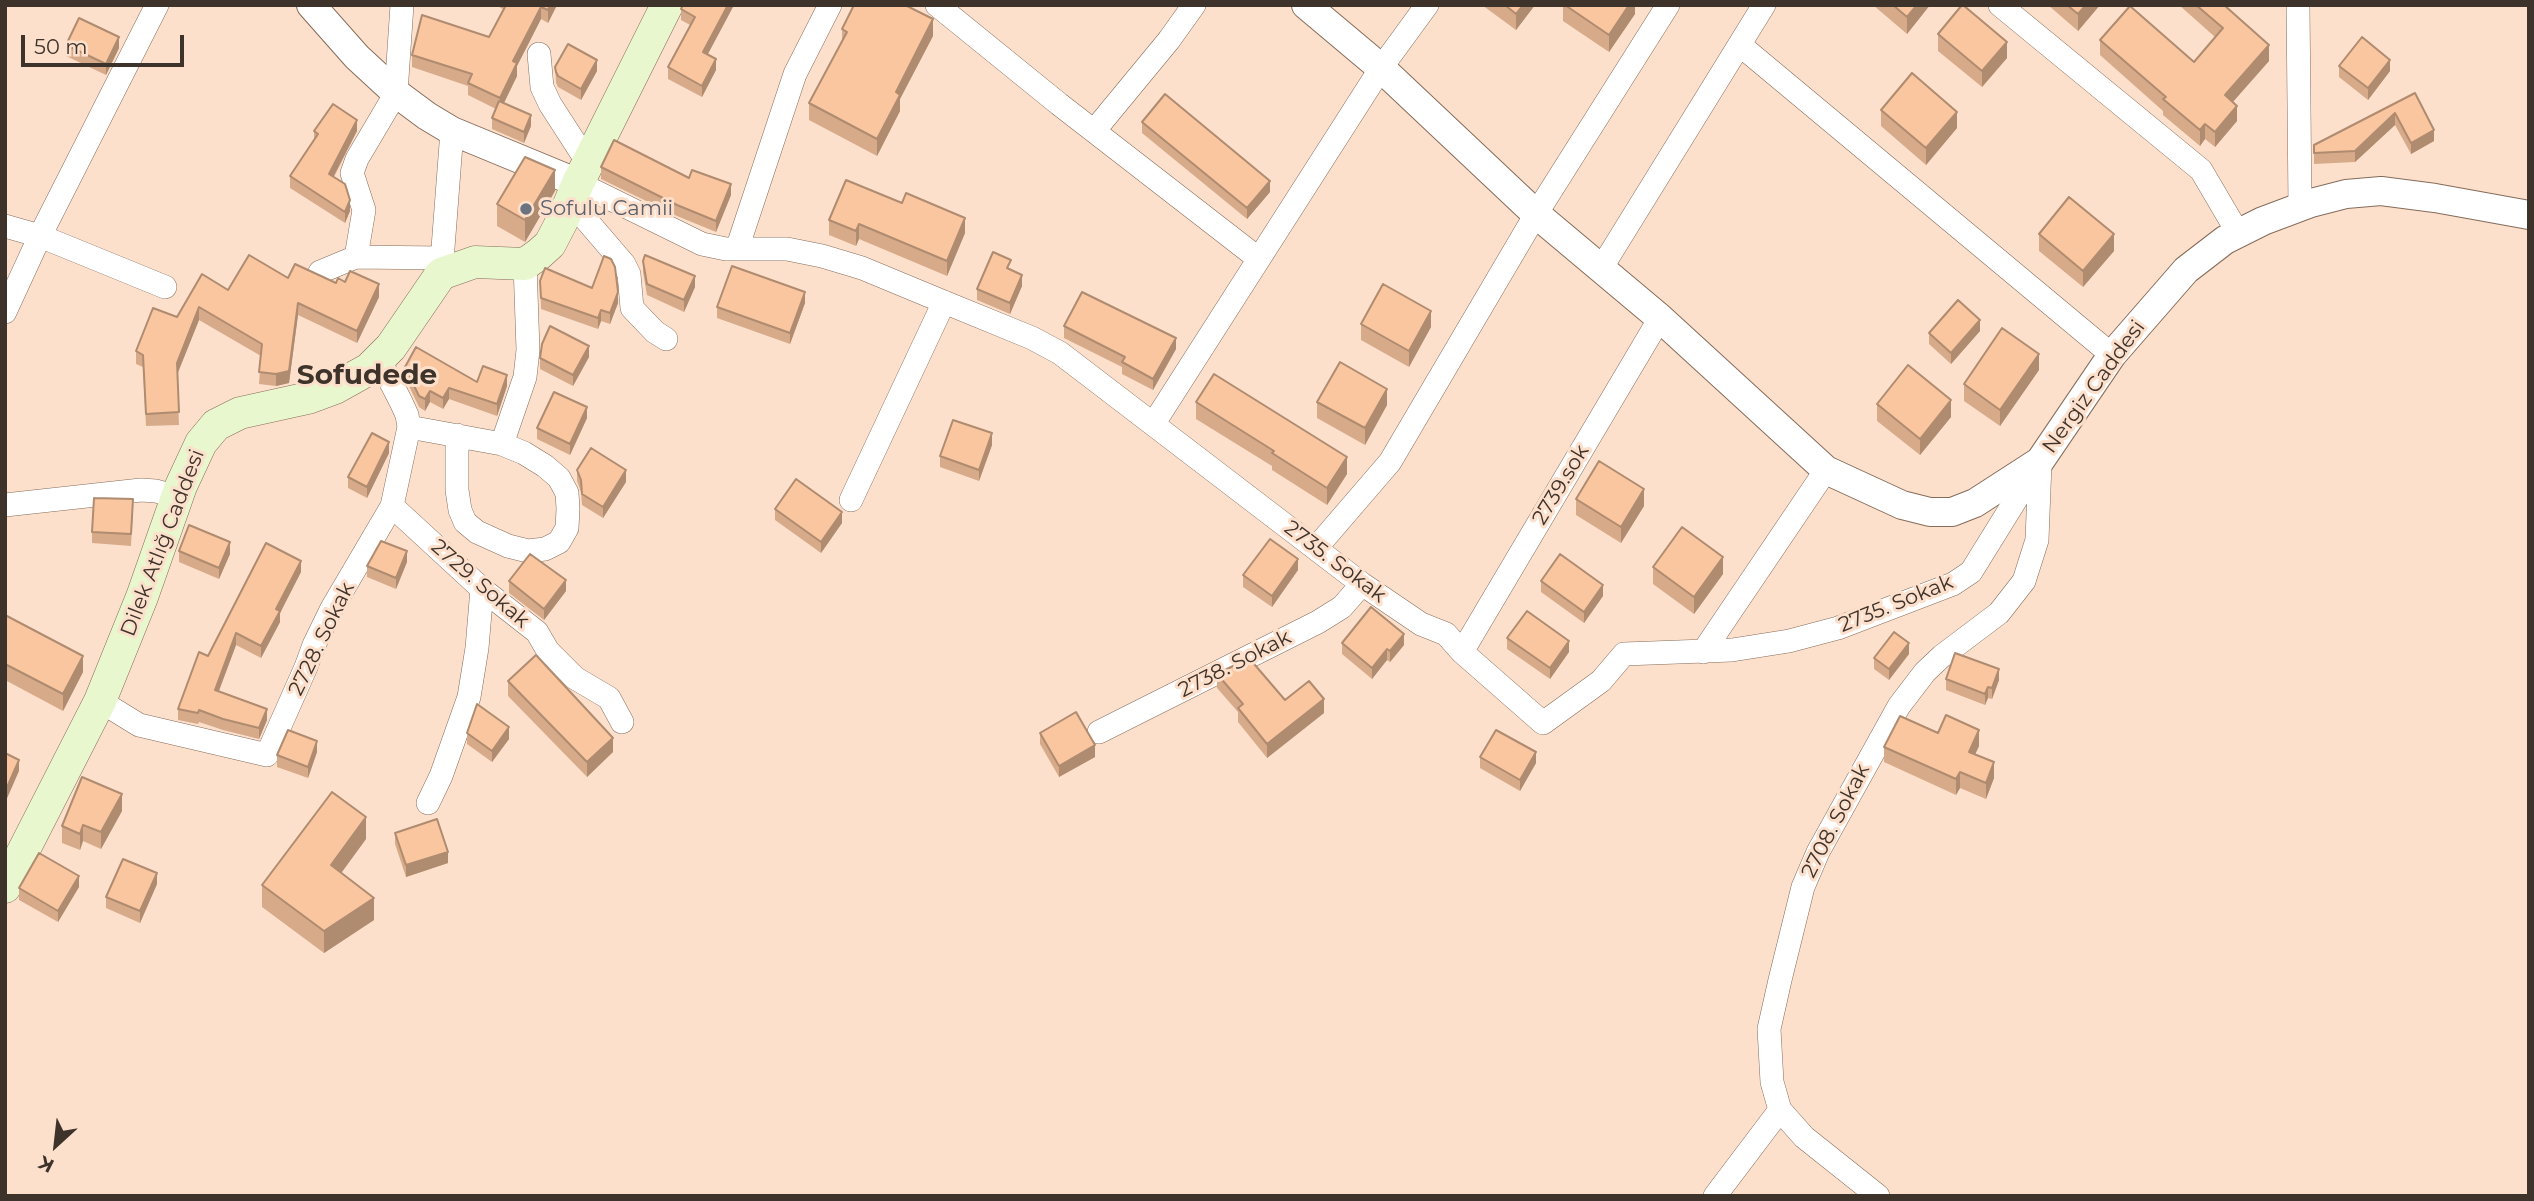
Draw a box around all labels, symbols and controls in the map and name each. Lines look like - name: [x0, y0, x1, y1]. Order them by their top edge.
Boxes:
- scale bar: [24, 21, 187, 65]
- text: 50 m: [34, 34, 88, 59]
- place label: Sofulu Camii: [540, 196, 673, 222]
- marker: Sofulu Camii: [518, 201, 534, 217]
- street label: Nergiz Caddesi: [2037, 316, 2151, 458]
- district label: Sofudede: [297, 359, 437, 393]
- street label: 2739.sok: [1527, 440, 1595, 530]
- street label: Dilek Atlığ Caddesi: [116, 446, 210, 640]
- street label: 2735. Sokak: [1279, 516, 1391, 608]
- street label: 2729. Sokak: [426, 534, 534, 634]
- street label: 2735. Sokak: [1835, 570, 1957, 638]
- street label: 2728. Sokak: [284, 578, 360, 700]
- street label: 2738. Sokak: [1175, 625, 1295, 703]
- street label: 2708. Sokak: [1796, 760, 1876, 882]
- north arrow: [21, 1110, 91, 1180]
- text: K: [35, 1151, 58, 1178]

